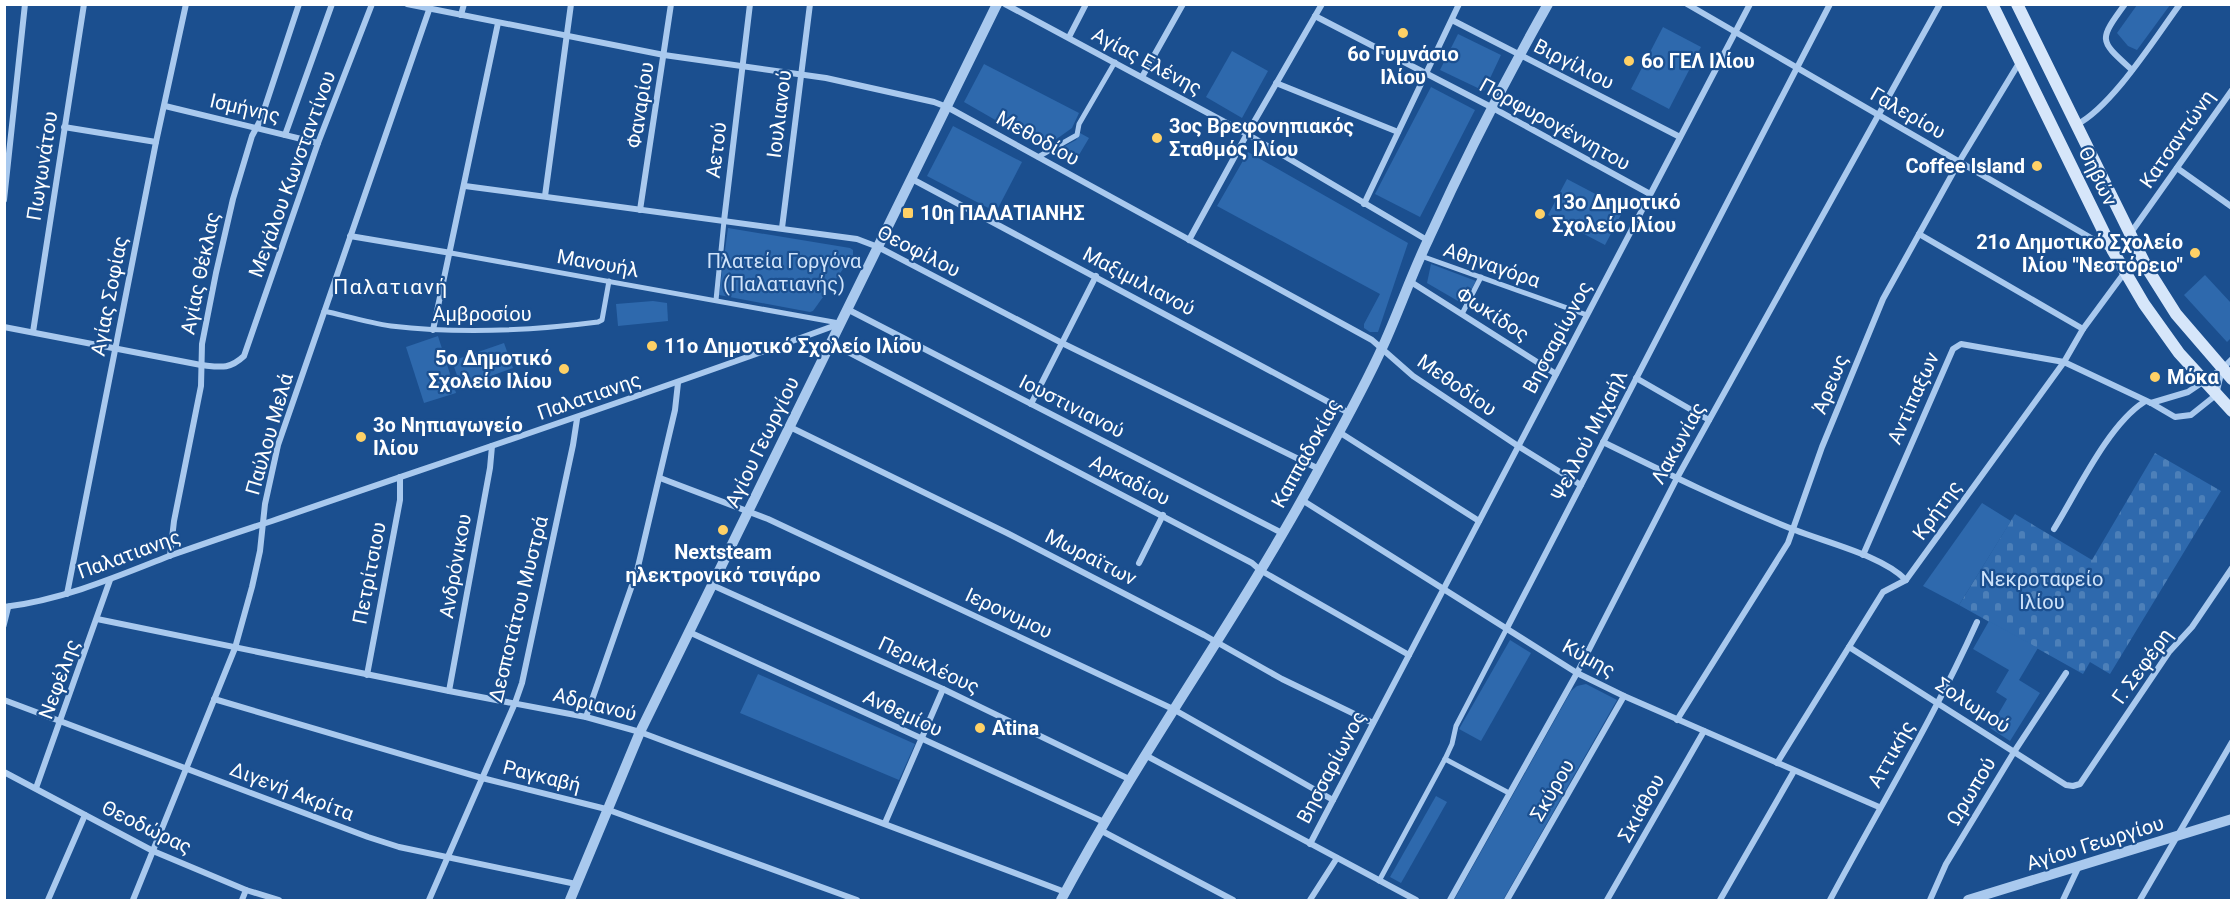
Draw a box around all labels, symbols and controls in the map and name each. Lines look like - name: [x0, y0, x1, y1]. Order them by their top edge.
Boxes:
- street label: Αγίας Ελένης: [1088, 22, 1206, 100]
- marker: 6ο Γυμνάσιο Ιλίου: [1396, 26, 1410, 40]
- street label: Βιργίλιου: [1530, 34, 1618, 94]
- place label: 6ο Γυμνάσιο Ιλίου: [1347, 42, 1459, 89]
- place label: 6ο ΓΕΛ Ιλίου: [1641, 49, 1755, 73]
- marker: 6ο ΓΕΛ Ιλίου: [1622, 54, 1636, 68]
- street label: Φαναρίου: [621, 60, 659, 150]
- street label: Μεγάλου Κωνσταντίνου: [243, 68, 341, 280]
- street label: Ιουλιανού: [762, 69, 796, 159]
- street label: Πορφυρογέννητου: [1475, 73, 1635, 175]
- street label: Γαλερίου: [1866, 82, 1950, 144]
- street label: Κατσαντώνη: [2134, 85, 2220, 193]
- street label: Ισμήνης: [208, 88, 282, 128]
- street label: Μεθοδίου: [992, 105, 1084, 171]
- street label: Πωγωνάτου: [22, 110, 62, 222]
- place label: 3ος Βρεφονηπιακός Σταθμός Ιλίου: [1169, 114, 1354, 161]
- street label: Αετού: [701, 121, 731, 179]
- marker: 3ος Βρεφονηπιακός Σταθμός Ιλίου: [1150, 131, 1164, 145]
- street label: Θηβών: [2073, 142, 2123, 210]
- place label: Coffee Island: [1905, 154, 2025, 178]
- marker: Coffee Island: [2030, 159, 2044, 173]
- place label: 13ο Δημοτικό Σχολείο Ιλίου: [1552, 190, 1680, 237]
- place label: 10η ΠΑΛΑΤΙΑΝΗΣ: [920, 201, 1085, 225]
- marker: 10η ΠΑΛΑΤΙΑΝΗΣ: [901, 206, 915, 220]
- marker: 13ο Δημοτικό Σχολείο Ιλίου: [1533, 207, 1547, 221]
- street label: Αγίας Θέκλας: [175, 209, 225, 337]
- street label: Θεοφίλου: [874, 220, 964, 282]
- place label: 21ο Δημοτικό Σχολείο Ιλίου "Νεστόρειο": [1976, 230, 2183, 277]
- street label: Αγίας Σοφίας: [86, 234, 132, 358]
- street label: Αθηναγόρα: [1441, 237, 1544, 293]
- street label: Μαξιμιλιανού: [1079, 241, 1199, 321]
- street label: Μανουήλ: [555, 244, 641, 282]
- marker: 21ο Δημοτικό Σχολείο Ιλίου "Νεστόρειο": [2188, 246, 2202, 260]
- park label: Πλατεία Γοργόνα (Παλατιανής): [707, 249, 862, 296]
- district label: Παλατιανή: [333, 275, 449, 299]
- street label: Βησσαρίωνος: [1517, 277, 1597, 397]
- street label: Φωκίδος: [1452, 282, 1534, 346]
- street label: Αμβροσίου: [432, 302, 532, 326]
- place label: 11ο Δημοτικό Σχολείο Ιλίου: [664, 334, 922, 358]
- marker: 11ο Δημοτικό Σχολείο Ιλίου: [645, 339, 659, 353]
- place label: 5ο Δημοτικό Σχολείο Ιλίου: [428, 346, 552, 393]
- street label: Αντίπαξων: [1882, 348, 1944, 448]
- street label: Μεθοδίου: [1413, 349, 1501, 421]
- street label: Άρεως: [1807, 351, 1853, 417]
- marker: 5ο Δημοτικό Σχολείο Ιλίου: [557, 362, 571, 376]
- place label: Μόκα: [2167, 365, 2220, 389]
- street label: Ψελλού Μιχαήλ: [1546, 366, 1632, 504]
- street label: Παλατιανης: [534, 367, 644, 425]
- street label: Ιουστινιανού: [1015, 369, 1129, 443]
- street label: Παύλου Μελά: [240, 370, 298, 498]
- marker: Μόκα: [2148, 370, 2162, 384]
- street label: Αγίου Γεωργίου: [720, 373, 804, 511]
- street label: Καππαδοκίας: [1266, 394, 1346, 512]
- street label: Λακωνίας: [1646, 398, 1710, 488]
- place label: 3ο Νηπιαγωγείο Ιλίου: [373, 413, 523, 460]
- marker: 3ο Νηπιαγωγείο Ιλίου: [354, 430, 368, 444]
- street label: Αρκαδίου: [1086, 450, 1174, 510]
- street label: Κρήτης: [1907, 476, 1967, 544]
- street label: Ανδρόνικου: [434, 512, 476, 620]
- street label: Δεσποτάτου Μυστρά: [483, 513, 553, 705]
- street label: Πετρίτσιου: [347, 520, 391, 626]
- marker: Nextsteam ηλεκτρονικό τσιγάρο: [716, 523, 730, 537]
- street label: Παλατιανης: [74, 524, 184, 584]
- street label: Μωραϊτων: [1041, 524, 1141, 590]
- place label: Nextsteam ηλεκτρονικό τσιγάρο: [626, 540, 820, 587]
- park label: Νεκροταφείο Ιλίου: [1981, 567, 2104, 614]
- street label: Ιερονυμου: [962, 582, 1056, 644]
- street label: Γ. Σεφέρη: [2107, 624, 2177, 708]
- street label: Περικλέους: [875, 631, 983, 699]
- street label: Κύμης: [1558, 634, 1620, 682]
- street label: Νεφέλης: [34, 636, 84, 722]
- street label: Σολωμού: [1931, 672, 2015, 738]
- street label: Αδριανού: [551, 682, 639, 726]
- street label: Ανθεμίου: [860, 684, 946, 742]
- street label: Βησσαρίωνος: [1291, 707, 1371, 827]
- place label: Atina: [992, 716, 1040, 740]
- street label: Αττικής: [1862, 716, 1920, 792]
- marker: Atina: [973, 721, 987, 735]
- street label: Ωρωπού: [1941, 753, 2001, 829]
- street label: Ραγκαβή: [501, 755, 583, 797]
- street label: Σκύρου: [1525, 755, 1579, 825]
- street label: Διγενή Ακρίτα: [227, 756, 358, 826]
- street label: Σκιάθου: [1613, 770, 1669, 846]
- street label: Θεοδώρας: [98, 795, 196, 859]
- street label: Αγίου Γεωργίου: [2023, 811, 2167, 875]

